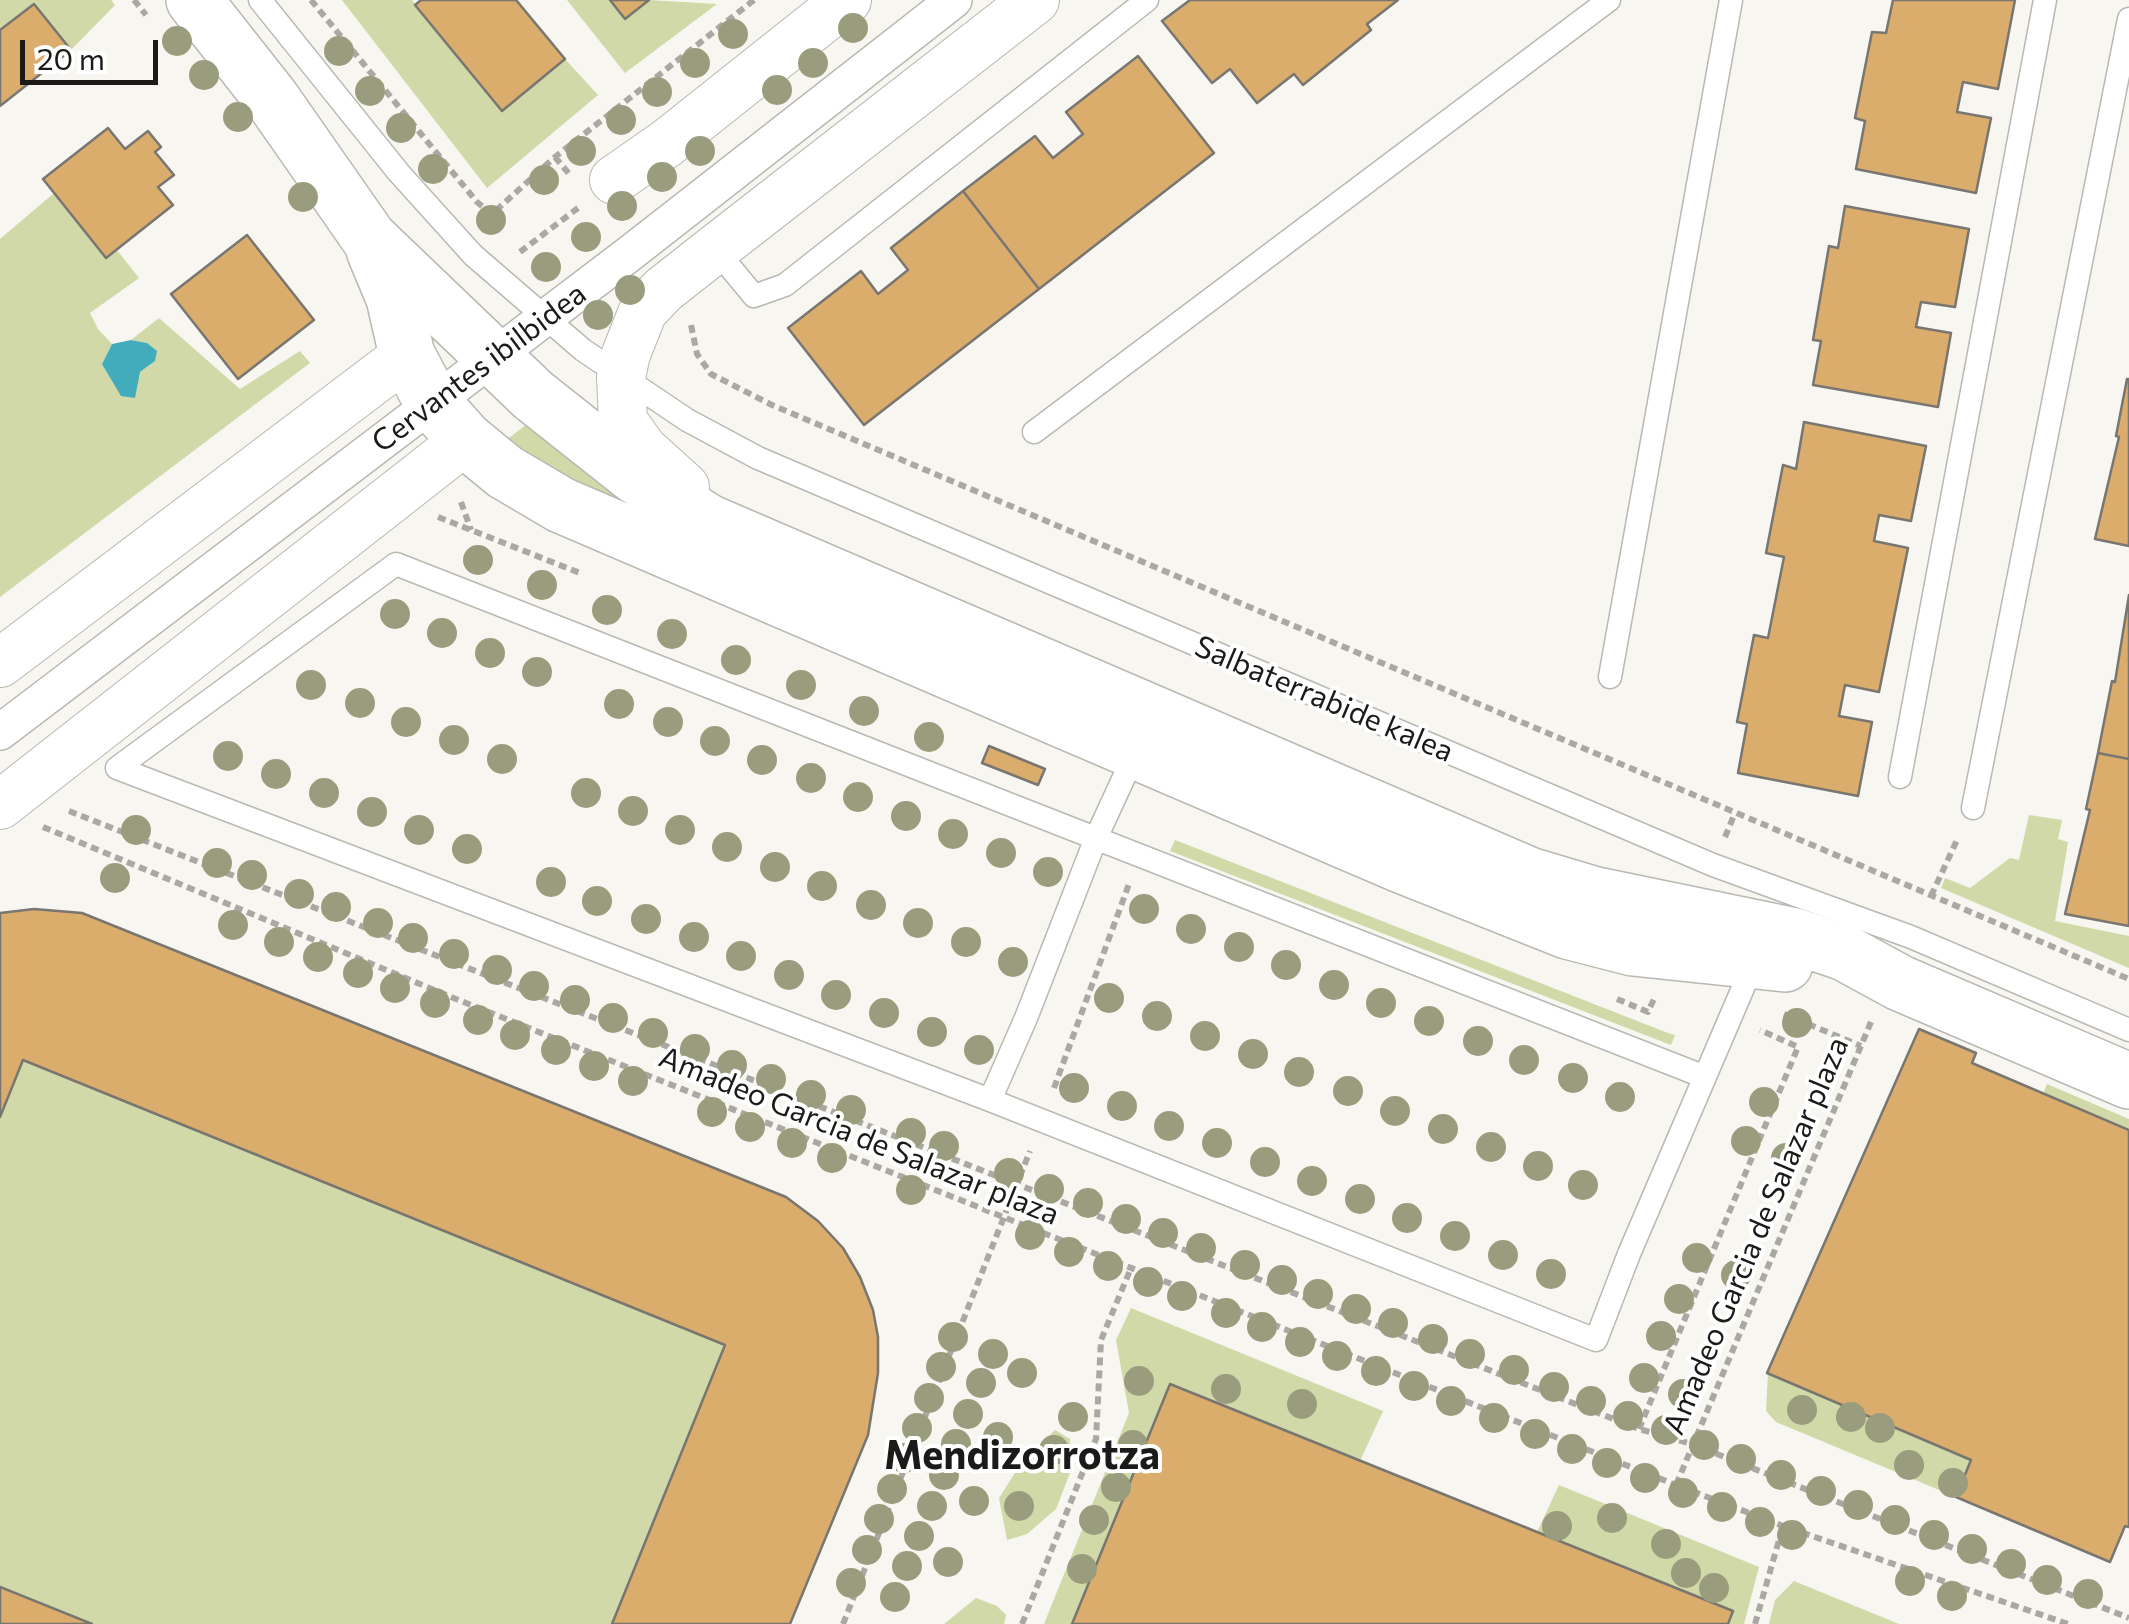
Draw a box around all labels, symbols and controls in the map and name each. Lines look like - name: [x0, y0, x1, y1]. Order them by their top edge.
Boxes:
- scale bar: [25, 20, 162, 82]
- text: 20 m: [37, 39, 105, 76]
- street label: Cervantes ibilbidea: [365, 276, 593, 460]
- street label: Salbaterrabide kalea: [1189, 628, 1459, 770]
- street label: Amadeo Garcia de Salazar plaza: [1656, 1032, 1856, 1440]
- street label: Amadeo Garcia de Salazar plaza: [654, 1039, 1064, 1233]
- district label: Mendizorrotza: [884, 1432, 1160, 1480]

